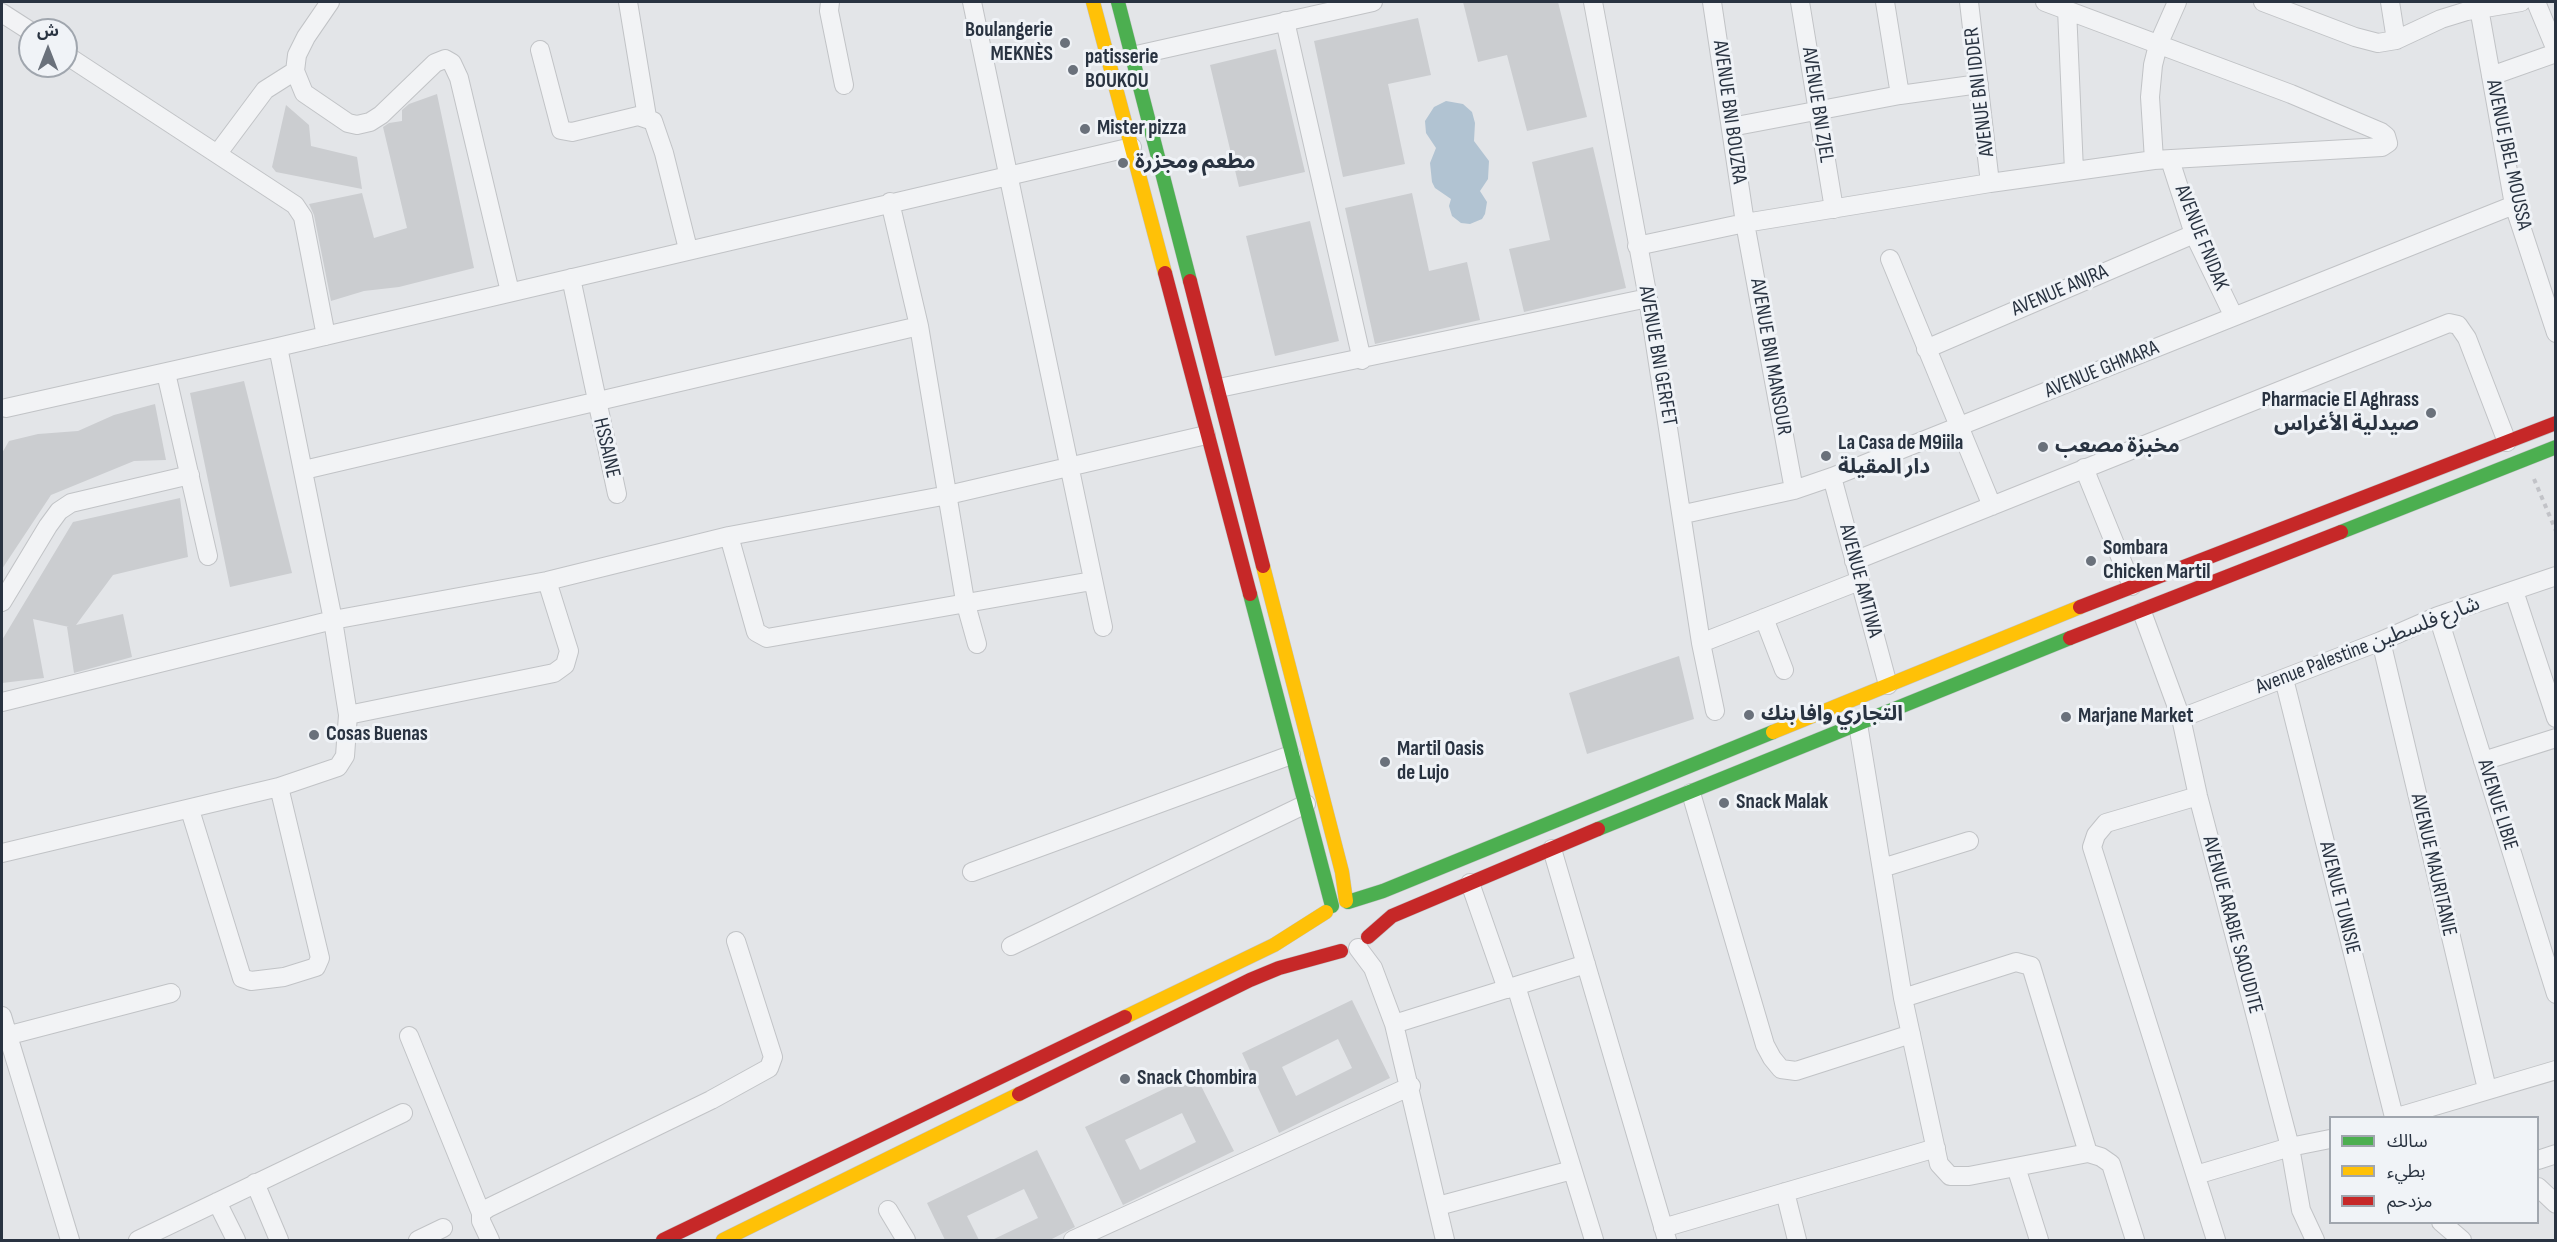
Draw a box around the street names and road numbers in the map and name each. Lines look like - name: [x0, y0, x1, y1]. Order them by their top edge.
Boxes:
- street label: AVENUE BNI IDDER: [1960, 26, 2000, 158]
- street label: AVENUE BNI BOUZRA: [1706, 39, 1752, 185]
- street label: AVENUE BNI ZJEL: [1795, 45, 1839, 165]
- street label: AVENUE JBEL MOUSSA: [2480, 78, 2536, 232]
- street label: AVENUE FNIDAK: [2168, 182, 2234, 294]
- street label: AVENUE ANJRA: [2008, 259, 2112, 323]
- street label: AVENUE BNI MANSOUR: [1744, 277, 1796, 437]
- street label: AVENUE BNI GERFET: [1632, 284, 1682, 428]
- street label: AVENUE GHMARA: [2041, 336, 2163, 404]
- street label: HSSAINE: [587, 415, 625, 481]
- street label: AVENUE AMTIWA: [1833, 522, 1887, 640]
- street label: Avenue Palestine شارع فلسطين: [2252, 592, 2484, 700]
- street label: AVENUE LIBIE: [2471, 756, 2523, 854]
- street label: AVENUE MAURITANIE: [2404, 791, 2462, 939]
- street label: AVENUE ARABIE SAOUDITE: [2196, 833, 2268, 1017]
- street label: AVENUE TUNISIE: [2313, 839, 2365, 957]

